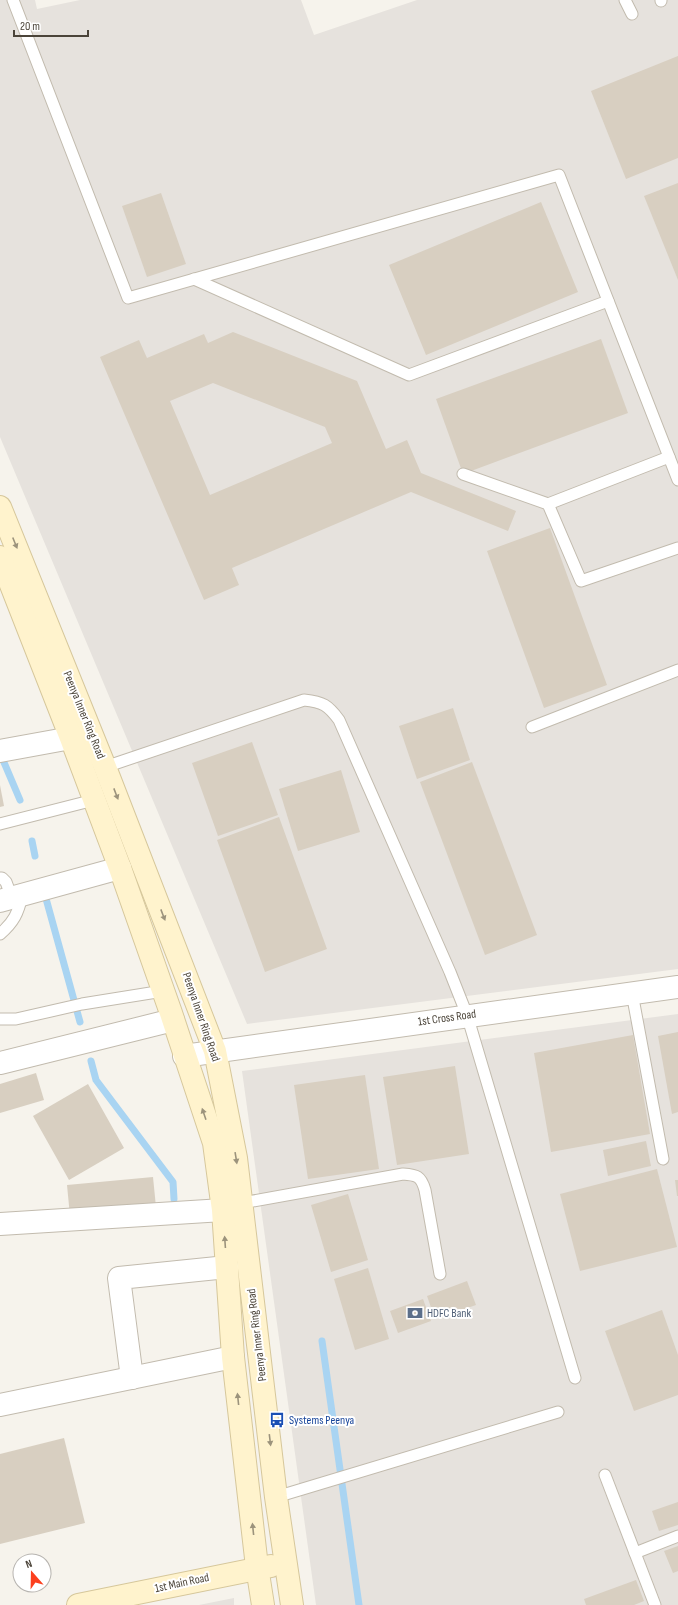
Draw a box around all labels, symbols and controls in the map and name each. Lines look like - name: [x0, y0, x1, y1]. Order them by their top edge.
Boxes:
- scale bar: [14, 12, 88, 38]
- text: 20 m: [20, 19, 40, 34]
- one-way arrow: [12, 538, 18, 550]
- street label: Peenya Inner Ring Road: [60, 669, 108, 761]
- one-way arrow: [113, 788, 119, 800]
- one-way arrow: [161, 909, 167, 921]
- street label: Peenya Inner Ring Road: [179, 970, 223, 1064]
- street label: 1st Cross Road: [417, 1007, 477, 1029]
- one-way arrow: [201, 1108, 207, 1120]
- one-way arrow: [233, 1152, 239, 1164]
- one-way arrow: [222, 1236, 229, 1248]
- street label: Peenya Inner Ring Road: [244, 1288, 270, 1382]
- bank icon: HDFC Bank: [406, 1304, 424, 1322]
- place label: HDFC Bank: [427, 1306, 471, 1321]
- one-way arrow: [235, 1393, 241, 1405]
- bus stop icon: Systems Peenya: [268, 1411, 286, 1429]
- place label: Systems Peenya: [289, 1413, 355, 1428]
- one-way arrow: [266, 1434, 273, 1446]
- one-way arrow: [249, 1523, 256, 1535]
- north arrow: [12, 1553, 52, 1593]
- text: N: [24, 1557, 34, 1571]
- street label: 1st Main Road: [153, 1570, 211, 1596]

